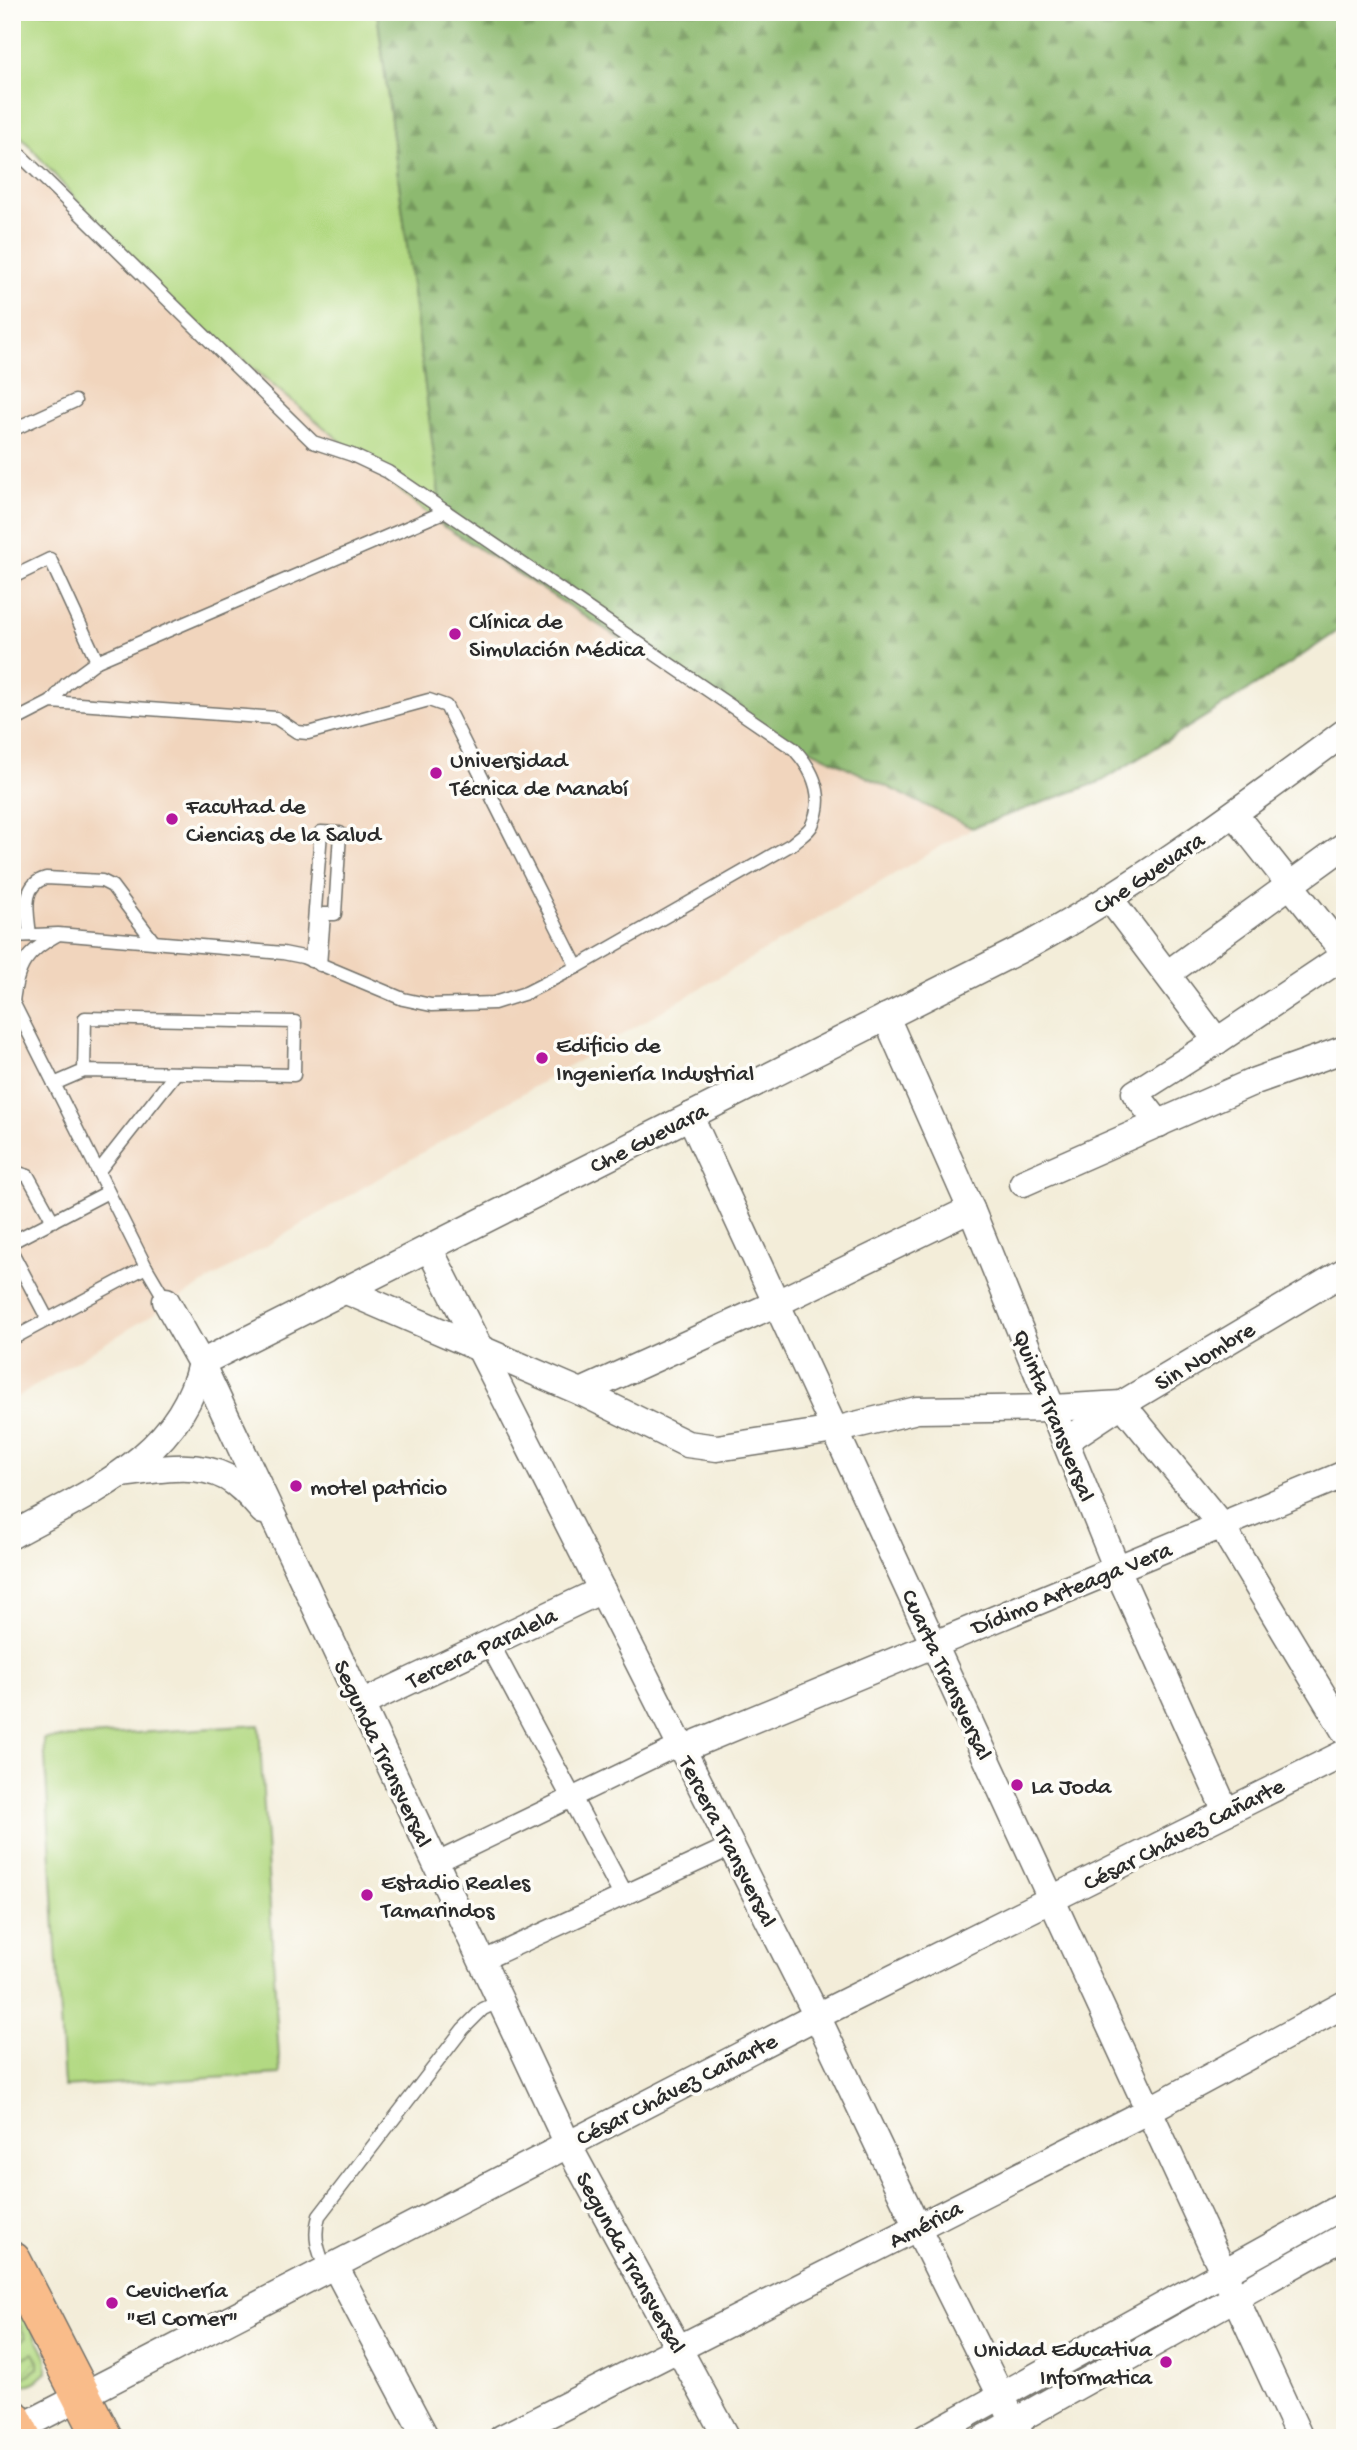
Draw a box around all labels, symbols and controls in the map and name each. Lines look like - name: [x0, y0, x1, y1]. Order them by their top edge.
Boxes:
- place label: Clínica de Simulación Médica: [469, 609, 646, 666]
- marker: Clínica de Simulación Médica: [447, 626, 463, 642]
- place label: Universidad Técnica de Manabí: [448, 748, 629, 805]
- marker: Universidad Técnica de Manabí: [428, 765, 444, 781]
- place label: Facultad de Ciencias de la Salud: [185, 794, 383, 851]
- marker: Facultad de Ciencias de la Salud: [164, 811, 180, 827]
- street label: Che Guevara: [1089, 827, 1212, 923]
- place label: Edificio de Ingeniería Industrial: [556, 1033, 754, 1090]
- marker: Edificio de Ingeniería Industrial: [534, 1050, 550, 1066]
- street label: Che Guevara: [586, 1098, 714, 1182]
- street label: Sin Nombre: [1150, 1316, 1262, 1399]
- street label: Quinta Transversal: [1004, 1326, 1099, 1507]
- place label: motel patricio: [310, 1475, 447, 1504]
- marker: motel patricio: [288, 1478, 304, 1494]
- street label: Dídimo Arteaga Vera: [966, 1537, 1177, 1644]
- street label: Cuarta Transversal: [893, 1585, 997, 1765]
- street label: Tercera Paralela: [401, 1602, 563, 1699]
- street label: Segunda Transversal: [325, 1656, 437, 1853]
- street label: Tercera Transversal: [669, 1750, 782, 1933]
- street label: César Chávez Cañarte: [1079, 1773, 1291, 1899]
- place label: La Joda: [1031, 1774, 1112, 1803]
- marker: La Joda: [1009, 1777, 1025, 1793]
- place label: Estadio Reales Tamarindos: [379, 1870, 531, 1927]
- marker: Estadio Reales Tamarindos: [359, 1887, 375, 1903]
- street label: César Chávez Cañarte: [572, 2028, 784, 2154]
- street label: Segunda Transversal: [567, 2168, 691, 2360]
- street label: América: [885, 2195, 969, 2257]
- place label: Cevichería "El Corner": [126, 2278, 238, 2335]
- marker: Cevichería "El Corner": [104, 2295, 120, 2311]
- place label: Unidad Educativa Informatica: [974, 2337, 1153, 2394]
- marker: Unidad Educativa Informatica: [1158, 2354, 1174, 2370]

